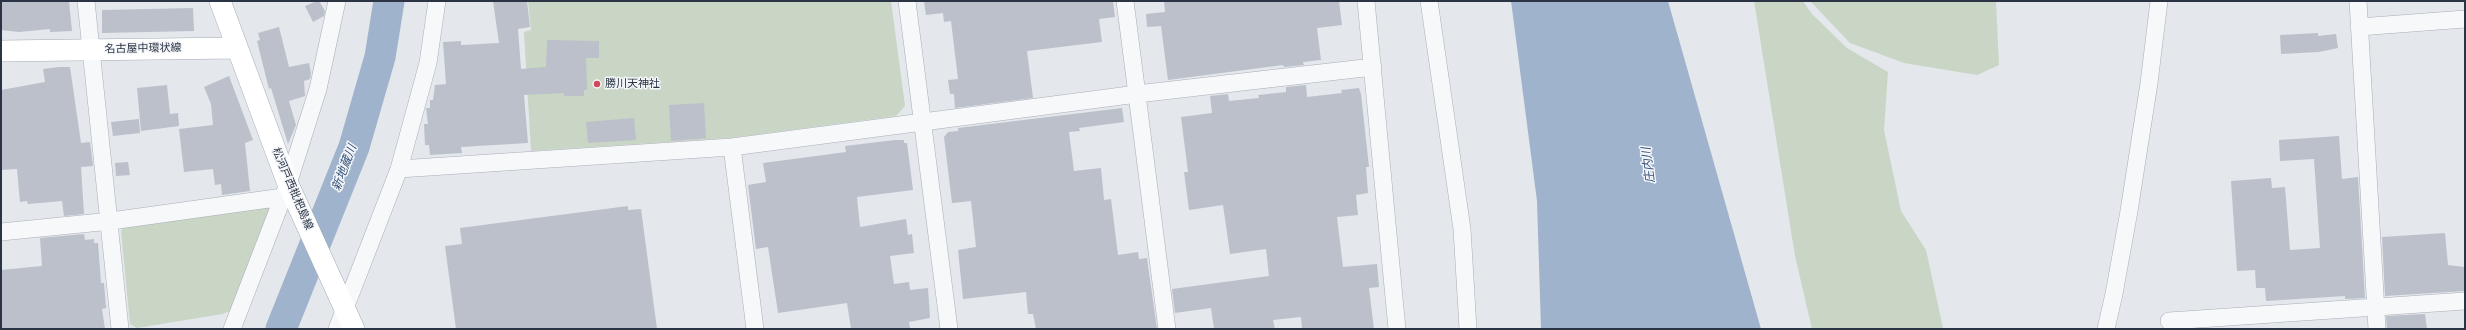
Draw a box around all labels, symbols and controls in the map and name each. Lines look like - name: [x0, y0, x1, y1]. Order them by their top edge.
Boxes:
- street label: 名古屋中環状線: [104, 42, 182, 56]
- place label: 勝川天神社: [605, 77, 660, 91]
- marker: 勝川天神社: [592, 79, 602, 89]
- water label: 新地蔵川: [330, 143, 360, 193]
- street label: 松河戸西枇杷島線: [269, 146, 315, 232]
- water label: 庄内川: [1640, 146, 1658, 184]

